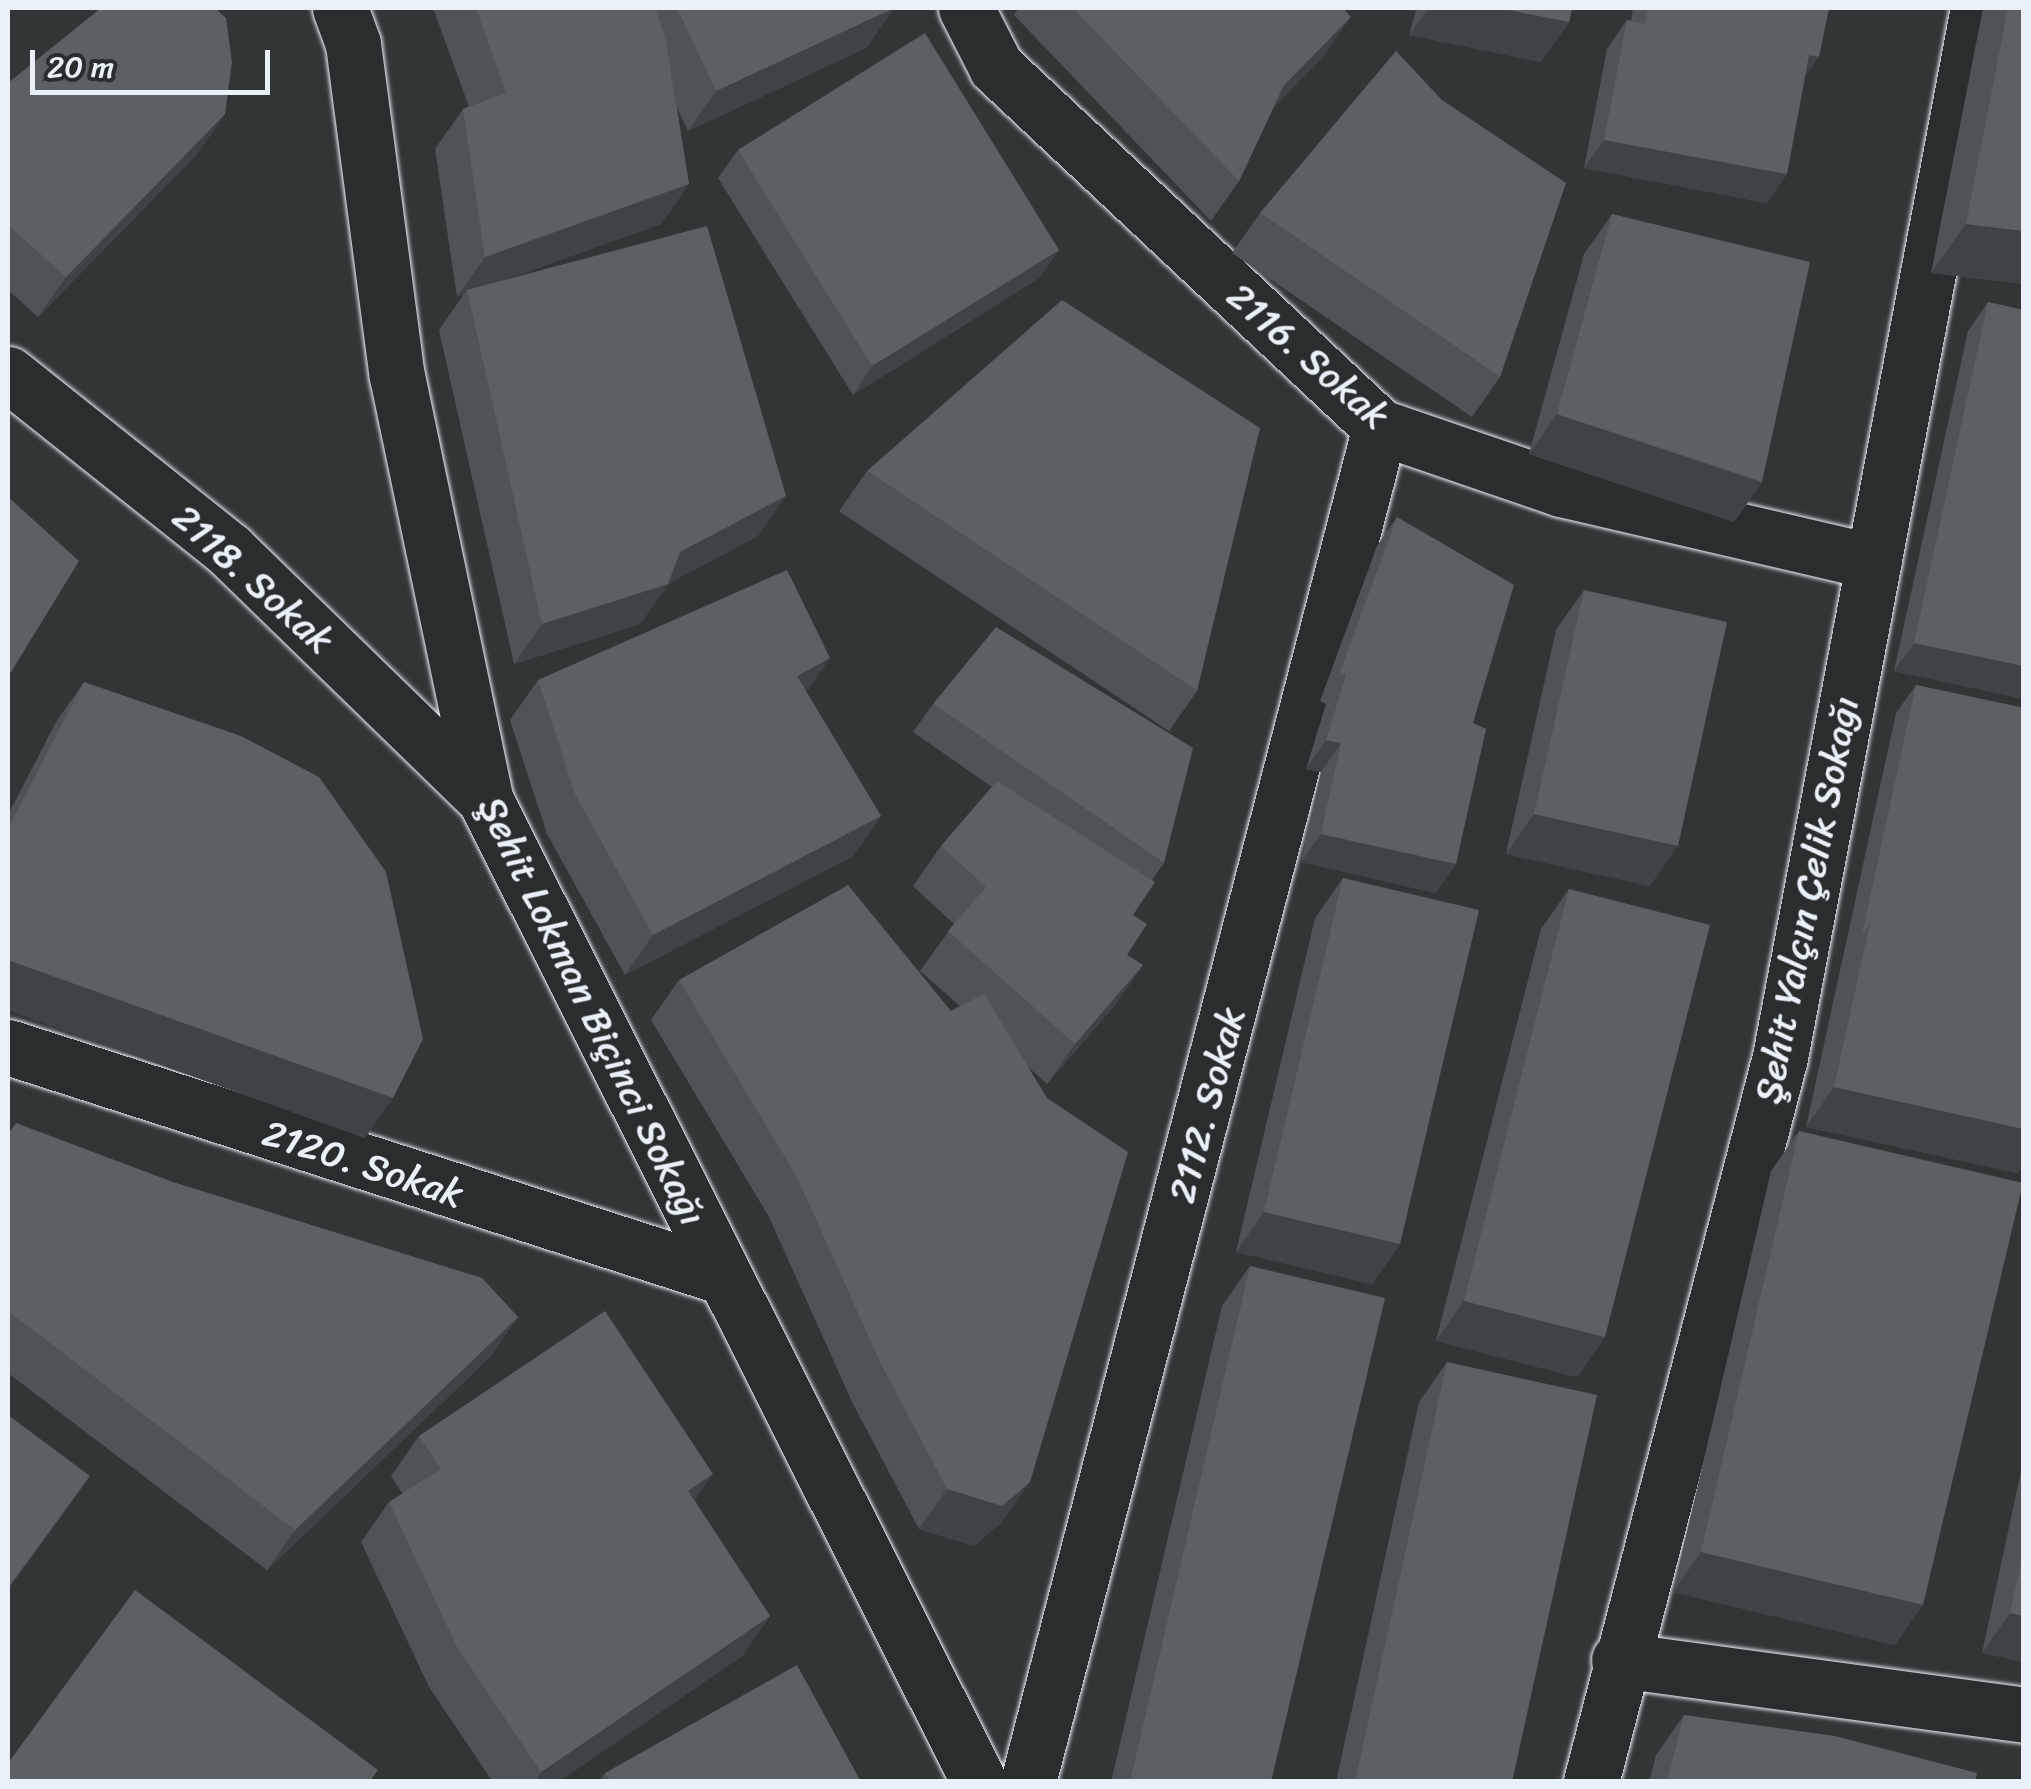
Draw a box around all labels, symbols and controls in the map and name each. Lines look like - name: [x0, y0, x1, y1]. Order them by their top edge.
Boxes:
- scale bar: [35, 30, 275, 92]
- text: 20 m: [47, 40, 114, 94]
- street label: 2116. Sokak: [1218, 273, 1398, 439]
- street label: 2118. Sokak: [163, 495, 343, 663]
- street label: Şehit Yalçın Çelik Sokağı: [1745, 693, 1869, 1107]
- street label: Şehit Lokman Biçinci Sokağı: [468, 789, 716, 1233]
- street label: 2112. Sokak: [1159, 1002, 1255, 1208]
- street label: 2120. Sokak: [257, 1110, 469, 1218]

